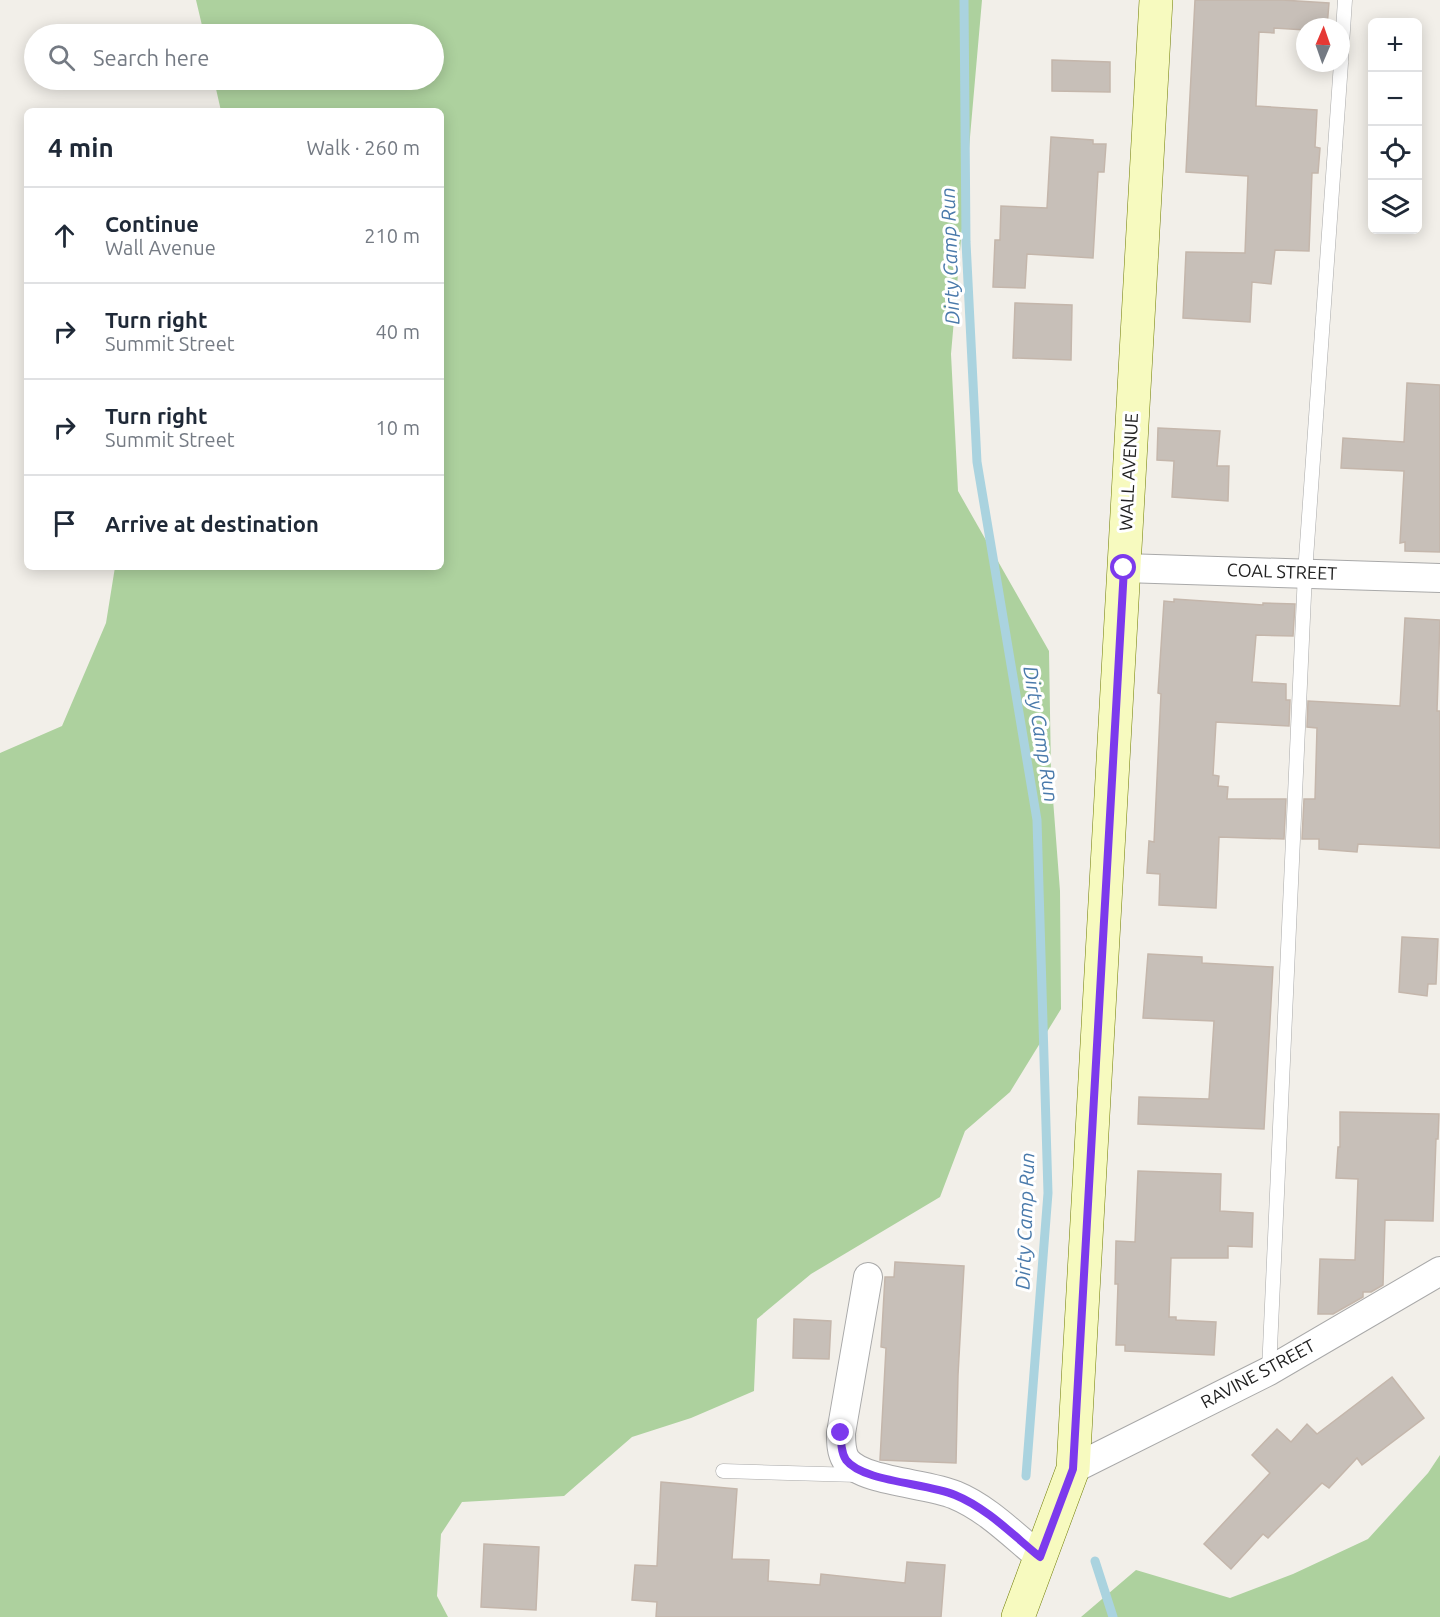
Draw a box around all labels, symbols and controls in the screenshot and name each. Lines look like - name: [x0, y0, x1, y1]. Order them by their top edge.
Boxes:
- north arrow: [1296, 18, 1350, 72]
- map controls: [1368, 18, 1422, 234]
- button: +: [1368, 18, 1422, 72]
- search box: [24, 24, 444, 90]
- icon: search: [45, 41, 78, 74]
- text: Search here: [93, 45, 209, 70]
- button: −: [1368, 72, 1422, 126]
- button: locate: [1368, 126, 1422, 180]
- text: 4 min: [48, 133, 114, 162]
- text: Walk · 260 m: [307, 136, 420, 159]
- button: layers: [1368, 180, 1422, 234]
- water label: Dirty Camp Run: [936, 187, 963, 325]
- text: Continue: [105, 211, 199, 236]
- icon: ahead: [48, 219, 81, 252]
- text: 210 m: [364, 224, 420, 247]
- text: Wall Avenue: [105, 236, 216, 259]
- text: Turn right: [105, 307, 207, 332]
- icon: right: [48, 315, 81, 348]
- text: 40 m: [376, 320, 420, 343]
- text: Summit Street: [105, 332, 235, 355]
- text: Turn right: [105, 403, 207, 428]
- icon: right: [48, 411, 81, 444]
- street label: WALL AVENUE: [1115, 412, 1141, 531]
- text: 10 m: [376, 416, 420, 439]
- text: Summit Street: [105, 428, 235, 451]
- icon: arrive: [48, 507, 81, 540]
- text: Arrive at destination: [105, 511, 319, 536]
- route start: [1110, 554, 1136, 580]
- street label: COAL STREET: [1226, 559, 1338, 583]
- water label: Dirty Camp Run: [1019, 664, 1064, 804]
- water label: Dirty Camp Run: [1011, 1152, 1038, 1290]
- street label: RAVINE STREET: [1197, 1335, 1318, 1412]
- route end: [827, 1419, 853, 1445]

